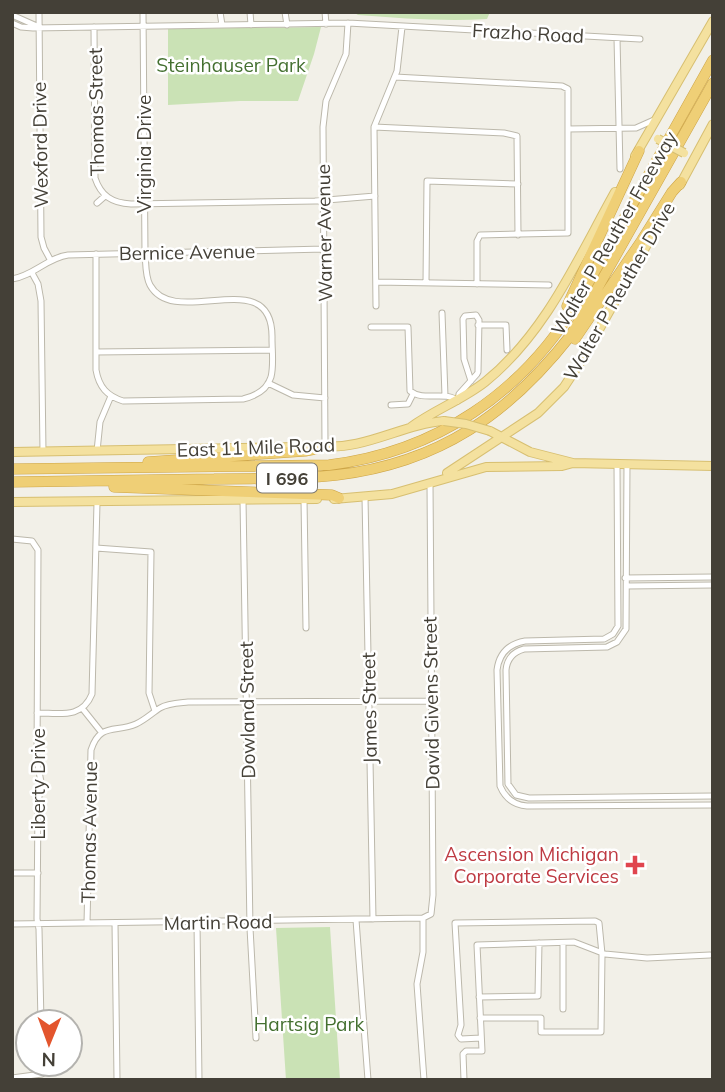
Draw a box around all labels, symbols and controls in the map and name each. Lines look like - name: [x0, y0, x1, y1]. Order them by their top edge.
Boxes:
- street label: Frazho Road: [471, 18, 585, 48]
- street label: Thomas Street: [83, 47, 109, 176]
- park label: Steinhauser Park: [156, 53, 306, 77]
- street label: Wexford Drive: [27, 82, 53, 208]
- street label: Virginia Drive: [132, 95, 156, 213]
- street label: Walter P Reuther Freeway: [546, 127, 682, 339]
- street label: Warner Avenue: [311, 164, 337, 302]
- street label: Walter P Reuther Drive: [558, 197, 680, 385]
- street label: Bernice Avenue: [119, 239, 255, 265]
- street label: East 11 Mile Road: [176, 432, 336, 462]
- road number: I 696: [257, 464, 317, 492]
- street label: David Givens Street: [417, 616, 445, 790]
- street label: Dowland Street: [234, 641, 260, 779]
- street label: James Street: [356, 652, 382, 764]
- street label: Liberty Drive: [26, 728, 50, 840]
- street label: Thomas Avenue: [76, 761, 102, 903]
- place label: Ascension Michigan Corporate Services: [444, 842, 619, 888]
- marker: Ascension Michigan Corporate Services: [625, 855, 645, 875]
- street label: Martin Road: [163, 909, 273, 935]
- north arrow: [14, 1008, 84, 1078]
- park label: Hartsig Park: [254, 1012, 364, 1036]
- text: N: [41, 1048, 56, 1072]

